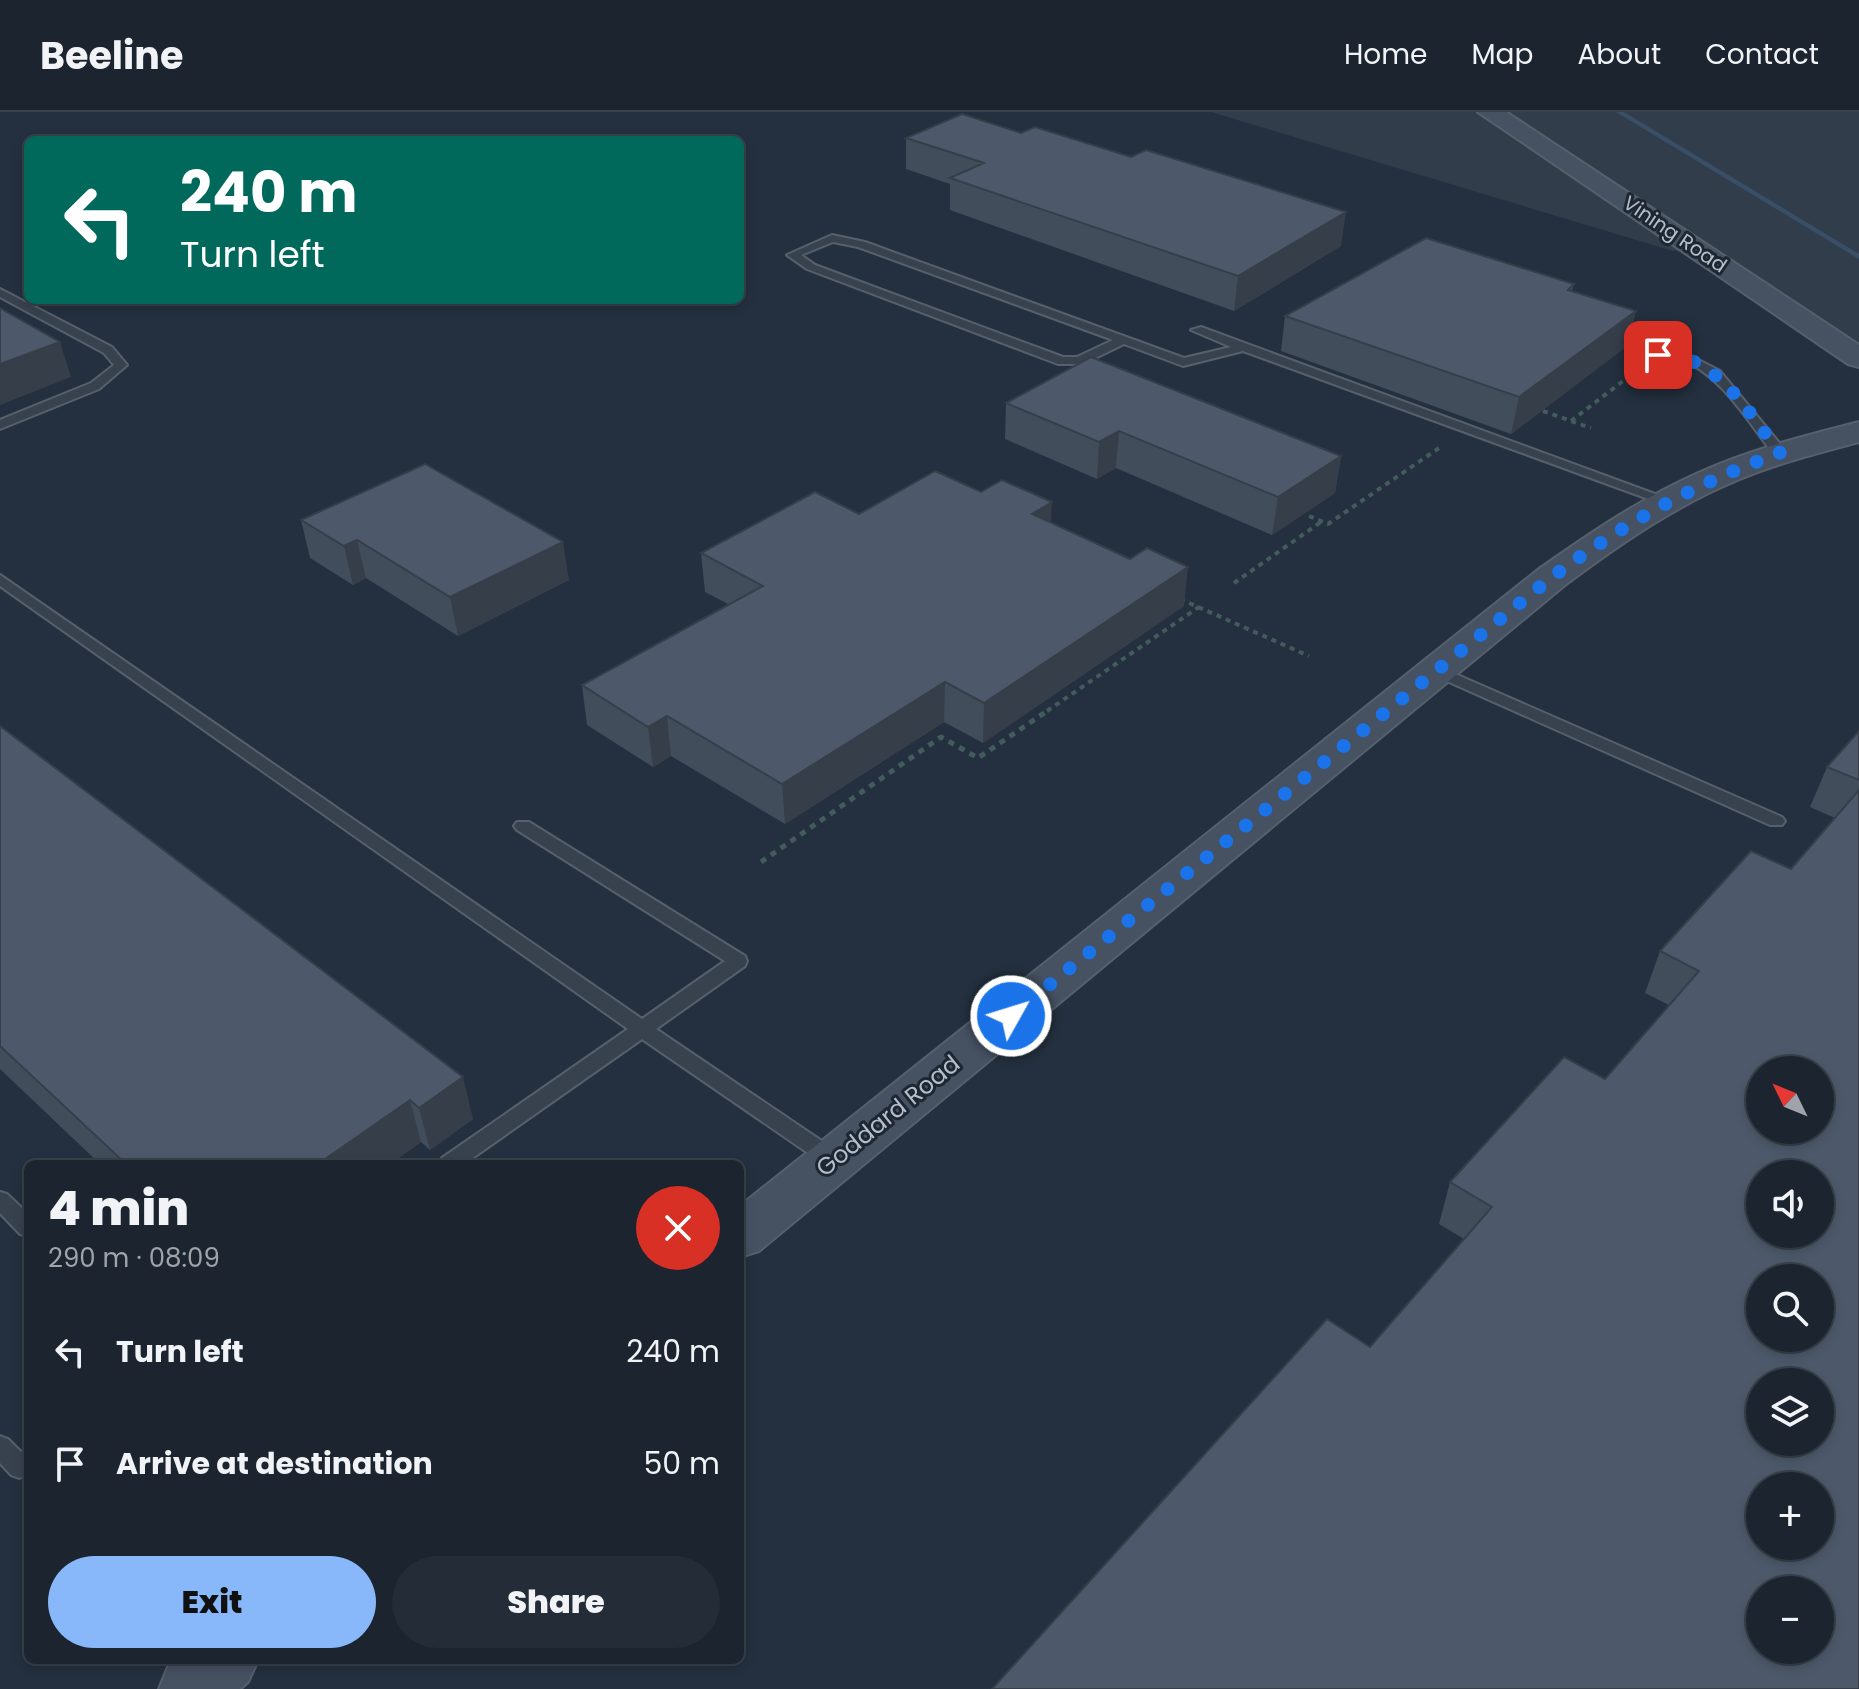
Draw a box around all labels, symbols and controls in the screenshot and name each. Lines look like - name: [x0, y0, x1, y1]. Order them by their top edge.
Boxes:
- text: Beeline: [40, 29, 183, 82]
- text: Home: [1344, 35, 1427, 74]
- text: Map: [1471, 35, 1533, 74]
- text: About: [1577, 35, 1661, 74]
- text: Contact: [1705, 35, 1819, 74]
- text: 240 m: [180, 153, 358, 232]
- icon: left: [48, 168, 152, 272]
- street label: Vining Road: [1618, 189, 1732, 279]
- text: Turn left: [180, 229, 325, 280]
- pin: [1624, 321, 1692, 389]
- icon: arrive: [1636, 333, 1680, 377]
- position arrow: [969, 974, 1053, 1058]
- street label: Goddard Road: [809, 1047, 967, 1184]
- north arrow: [1746, 1056, 1834, 1144]
- map controls: [1746, 1056, 1834, 1664]
- button: sound: [1746, 1160, 1834, 1248]
- text: 4 min: [48, 1175, 189, 1242]
- button: close: [636, 1186, 720, 1270]
- text: 290 m · 08:09: [48, 1240, 220, 1276]
- button: search: [1746, 1264, 1834, 1352]
- icon: left: [48, 1330, 92, 1374]
- text: Turn left: [116, 1330, 244, 1373]
- text: 240 m: [626, 1330, 720, 1373]
- button: layers: [1746, 1368, 1834, 1456]
- icon: arrive: [48, 1442, 92, 1486]
- text: Arrive at destination: [116, 1442, 433, 1485]
- text: 50 m: [643, 1442, 720, 1485]
- button: +: [1746, 1472, 1834, 1560]
- button: Exit: [48, 1556, 376, 1648]
- button: Share: [392, 1556, 720, 1648]
- button: −: [1746, 1576, 1834, 1664]

